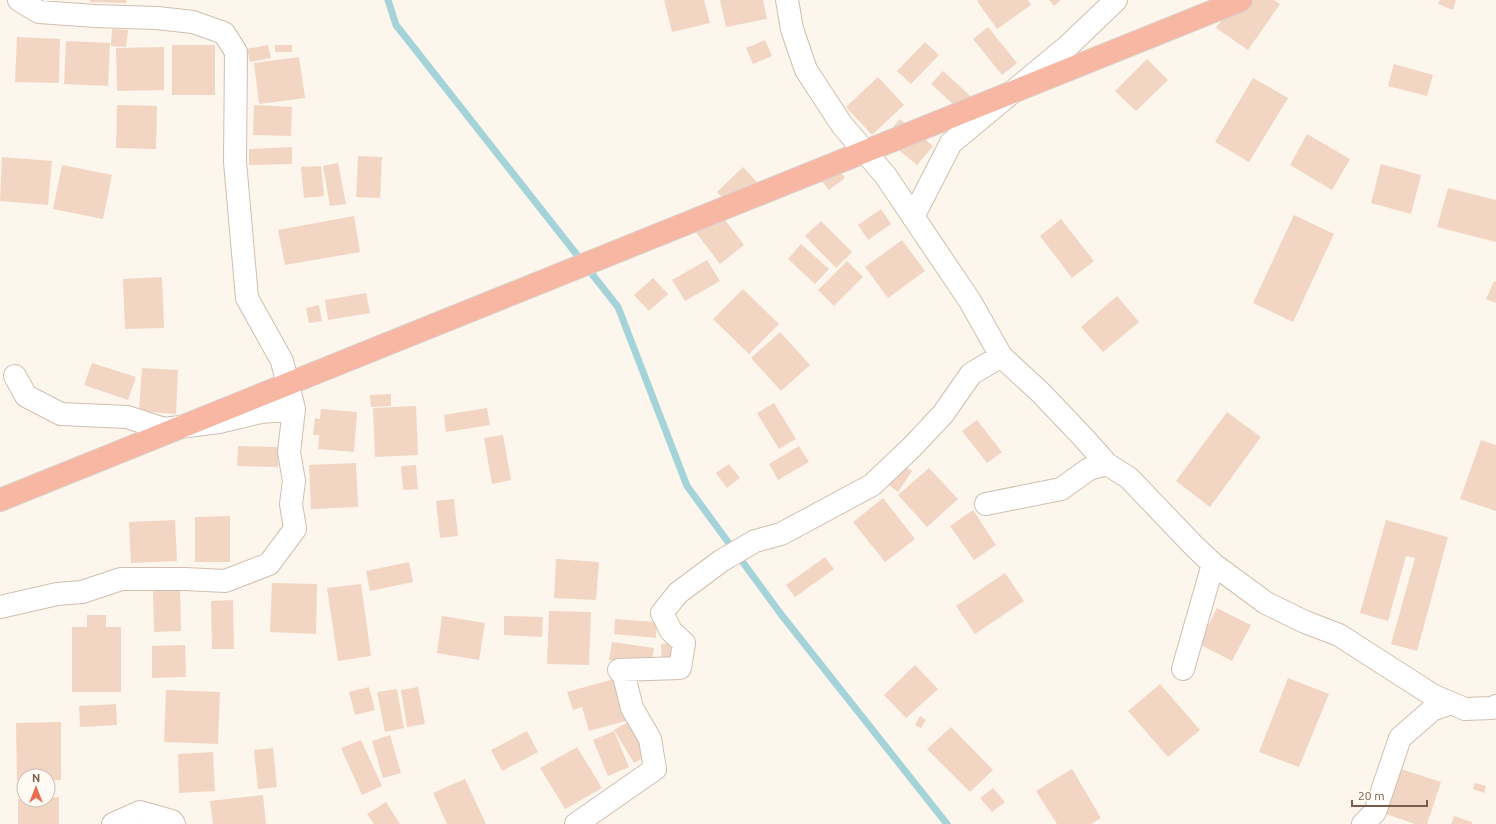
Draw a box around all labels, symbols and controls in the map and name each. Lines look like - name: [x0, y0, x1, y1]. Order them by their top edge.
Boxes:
- north arrow: [16, 768, 56, 808]
- text: N: [32, 772, 40, 784]
- scale bar: [1352, 782, 1427, 808]
- text: 20 m: [1358, 789, 1385, 802]

